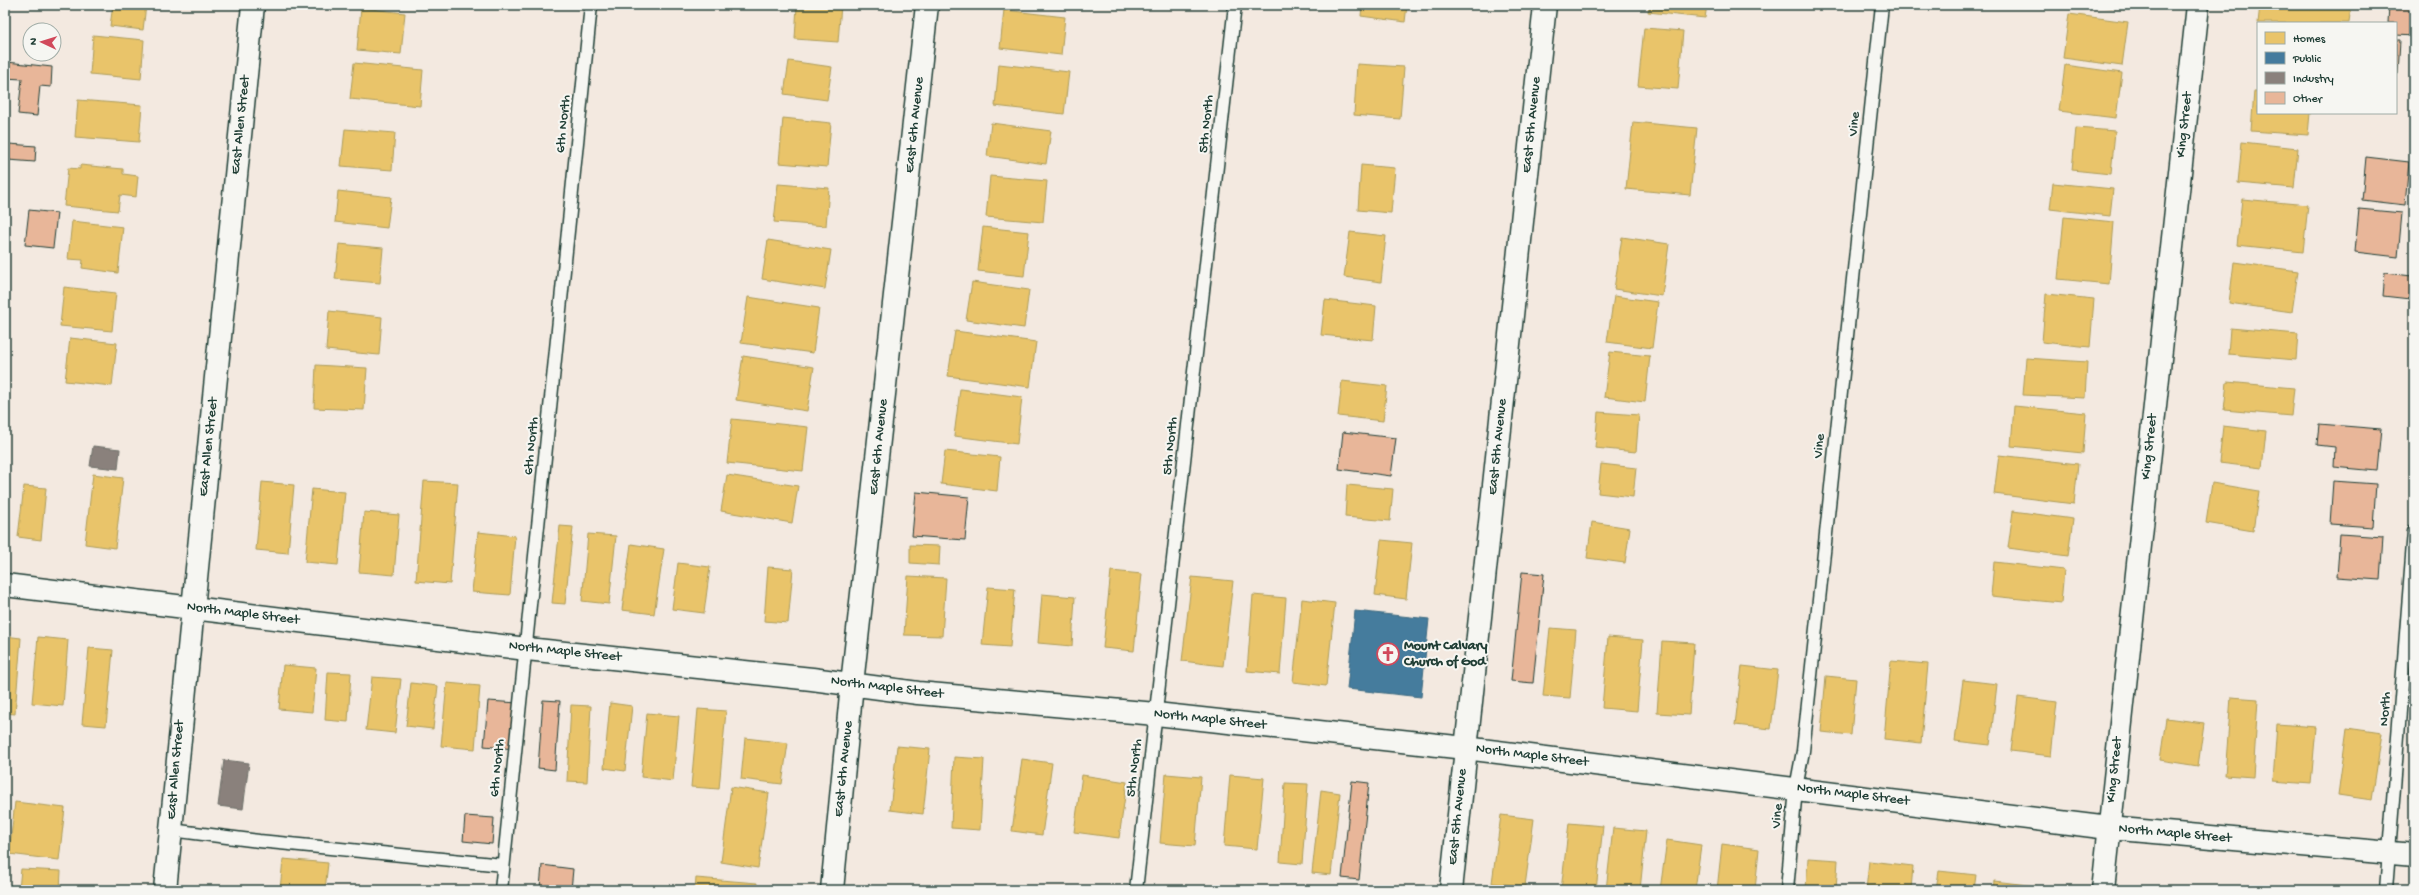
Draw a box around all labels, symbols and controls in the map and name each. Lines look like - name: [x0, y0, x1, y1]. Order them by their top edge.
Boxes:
- north arrow: [22, 22, 62, 62]
- legend: [2257, 22, 2397, 114]
- text: Homes: [2293, 33, 2326, 47]
- text: N: [28, 37, 40, 45]
- text: Public: [2292, 53, 2322, 67]
- street label: East Allen Street: [227, 73, 255, 175]
- text: Industry: [2293, 73, 2334, 87]
- street label: East 6th Avenue: [902, 75, 929, 174]
- street label: East 5th Avenue: [1518, 75, 1546, 174]
- street label: King Street: [2173, 90, 2197, 159]
- text: Other: [2293, 93, 2324, 107]
- street label: 6th North: [553, 94, 576, 154]
- street label: 5th North: [1195, 94, 1219, 154]
- street label: Vine: [1845, 110, 1865, 138]
- street label: East Allen Street: [195, 395, 223, 497]
- street label: East 6th Avenue: [866, 397, 893, 496]
- street label: East 5th Avenue: [1484, 397, 1512, 496]
- street label: King Street: [2138, 412, 2162, 481]
- street label: 6th North: [521, 416, 544, 476]
- street label: 5th North: [1159, 416, 1183, 476]
- street label: Vine: [1810, 432, 1830, 460]
- street label: North Maple Street: [186, 599, 302, 629]
- street label: North Maple Street: [508, 638, 623, 667]
- place label: Mount Calvary Church of God: [1403, 638, 1488, 671]
- church icon: Mount Calvary Church of God: [1375, 641, 1401, 667]
- street label: North Maple Street: [830, 673, 946, 703]
- street label: North: [2376, 691, 2396, 727]
- street label: North Maple Street: [1153, 706, 1268, 735]
- street label: East Allen Street: [163, 718, 189, 820]
- street label: East 6th Avenue: [831, 719, 858, 818]
- street label: King Street: [2103, 735, 2127, 804]
- street label: 5th North: [1123, 737, 1147, 798]
- street label: 6th North: [487, 738, 510, 798]
- street label: North Maple Street: [1475, 741, 1591, 771]
- street label: East 5th Avenue: [1444, 767, 1472, 866]
- street label: North Maple Street: [1796, 780, 1912, 810]
- street label: Vine: [1768, 802, 1788, 830]
- street label: North Maple Street: [2118, 821, 2233, 848]

